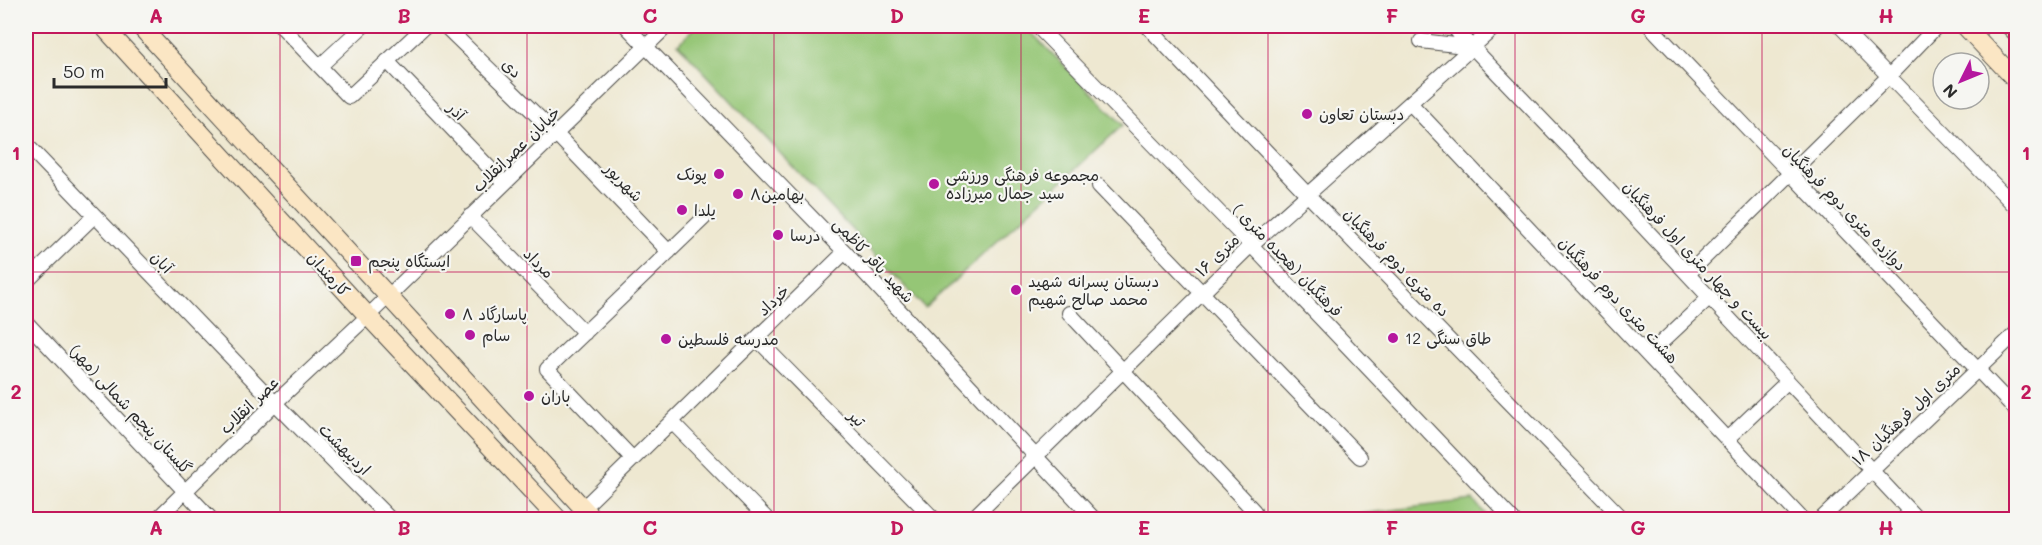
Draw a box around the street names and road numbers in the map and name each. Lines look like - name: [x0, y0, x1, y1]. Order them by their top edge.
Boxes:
- street label: دی: [498, 53, 527, 82]
- street label: آذر: [442, 96, 472, 125]
- street label: خیابان عصرانقلاب: [467, 101, 564, 196]
- street label: دوازده متری دوم فرهنگیان: [1777, 139, 1912, 277]
- street label: شهریور: [598, 156, 648, 206]
- street label: بیست و چهار متری اول فرهنگیان: [1618, 176, 1778, 344]
- street label: فرهنگیان (هجده متری ): [1229, 199, 1348, 321]
- street label: ده متری دوم فرهنگیان: [1338, 203, 1455, 323]
- street label: شهید باقر کاظمی: [829, 212, 919, 308]
- street label: ۱۶ متری: [1190, 228, 1243, 281]
- street label: هشت متری دوم فرهنگیان: [1553, 232, 1684, 370]
- street label: مرداد: [520, 243, 559, 282]
- street label: آبان: [147, 246, 179, 278]
- street label: کارمندان: [304, 247, 355, 301]
- street label: خرداد: [752, 279, 793, 320]
- street label: گلستان پنجم شمالی (مهر): [64, 339, 197, 480]
- street label: ۱۸ متری اول فرهنگیان: [1847, 358, 1964, 469]
- street label: عصر انقلاب: [215, 371, 283, 438]
- street label: تیر: [843, 403, 871, 431]
- street label: اردیبهشت: [315, 418, 376, 479]

